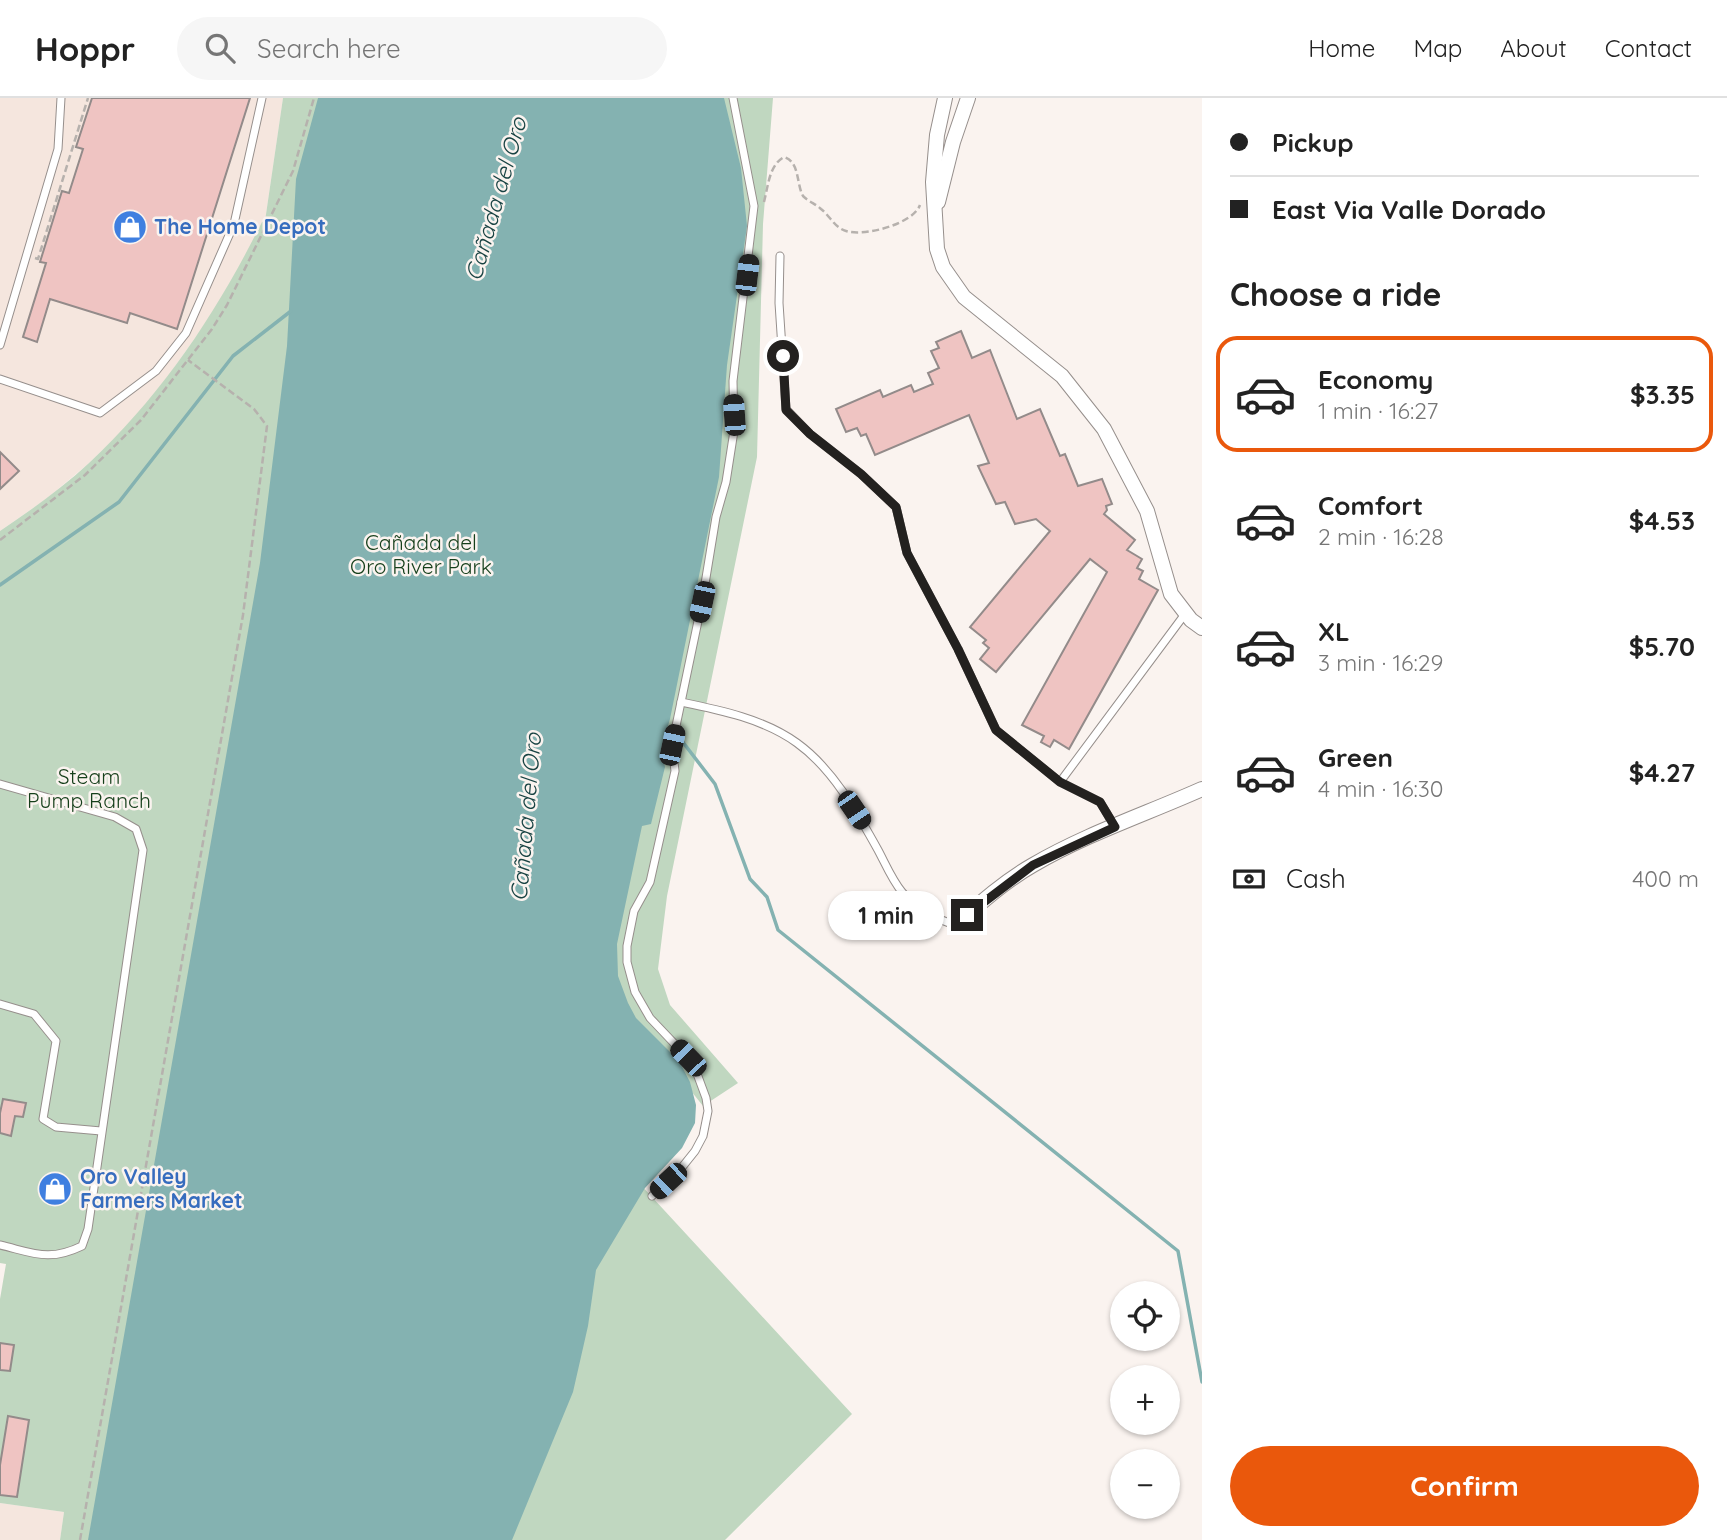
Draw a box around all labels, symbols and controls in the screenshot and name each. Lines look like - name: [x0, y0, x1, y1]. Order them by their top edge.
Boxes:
- search box: [177, 17, 667, 80]
- text: Hoppr: [35, 28, 135, 69]
- icon: search: [201, 29, 239, 67]
- text: Search here: [257, 32, 401, 65]
- text: Home: [1308, 33, 1375, 63]
- text: Map: [1413, 33, 1462, 63]
- text: About: [1500, 33, 1567, 63]
- text: Contact: [1605, 33, 1692, 63]
- water label: Cañada del Oro: [458, 113, 533, 284]
- text: Pickup: [1272, 126, 1354, 159]
- text: East Via Valle Dorado: [1272, 193, 1546, 226]
- shop icon: The Home Depot: [111, 208, 149, 246]
- place label: The Home Depot: [154, 213, 326, 239]
- car: [735, 253, 760, 297]
- text: Choose a ride: [1230, 274, 1442, 314]
- route start: [767, 340, 799, 372]
- icon: car: [1234, 363, 1297, 426]
- text: Economy: [1318, 363, 1433, 396]
- text: $3.35: [1630, 378, 1695, 411]
- car: [723, 393, 746, 437]
- text: 1 min · 16:27: [1318, 396, 1438, 425]
- icon: car: [1234, 489, 1297, 552]
- text: Comfort: [1318, 489, 1423, 522]
- text: $4.53: [1629, 504, 1695, 537]
- text: 2 min · 16:28: [1318, 522, 1444, 551]
- park label: Cañada del Oro River Park: [350, 529, 492, 579]
- car: [688, 579, 717, 625]
- icon: car: [1234, 615, 1297, 678]
- text: XL: [1318, 615, 1350, 648]
- text: $5.70: [1629, 630, 1695, 663]
- text: 3 min · 16:29: [1318, 648, 1443, 677]
- car: [658, 722, 687, 768]
- water label: Cañada del Oro: [504, 731, 547, 902]
- icon: car: [1234, 741, 1297, 804]
- text: Green: [1318, 741, 1393, 774]
- text: $4.27: [1629, 756, 1695, 789]
- park label: Steam Pump Ranch: [27, 763, 151, 813]
- text: 4 min · 16:30: [1318, 774, 1444, 803]
- car: [834, 787, 875, 833]
- icon: cash: [1230, 860, 1268, 898]
- text: Cash: [1286, 862, 1346, 895]
- text: 400 m: [1632, 864, 1699, 893]
- callout: 1 min: [827, 890, 942, 940]
- route end: [951, 899, 983, 931]
- text: 1 min: [858, 901, 914, 930]
- car: [666, 1036, 711, 1080]
- car: [646, 1159, 691, 1203]
- place label: Oro Valley Farmers Market: [80, 1163, 243, 1213]
- shop icon: Oro Valley Farmers Market: [36, 1170, 74, 1208]
- map controls: [1110, 1281, 1180, 1519]
- button: locate: [1110, 1281, 1180, 1351]
- button: +: [1110, 1365, 1180, 1435]
- button: Confirm: [1230, 1446, 1699, 1526]
- button: −: [1110, 1449, 1180, 1519]

